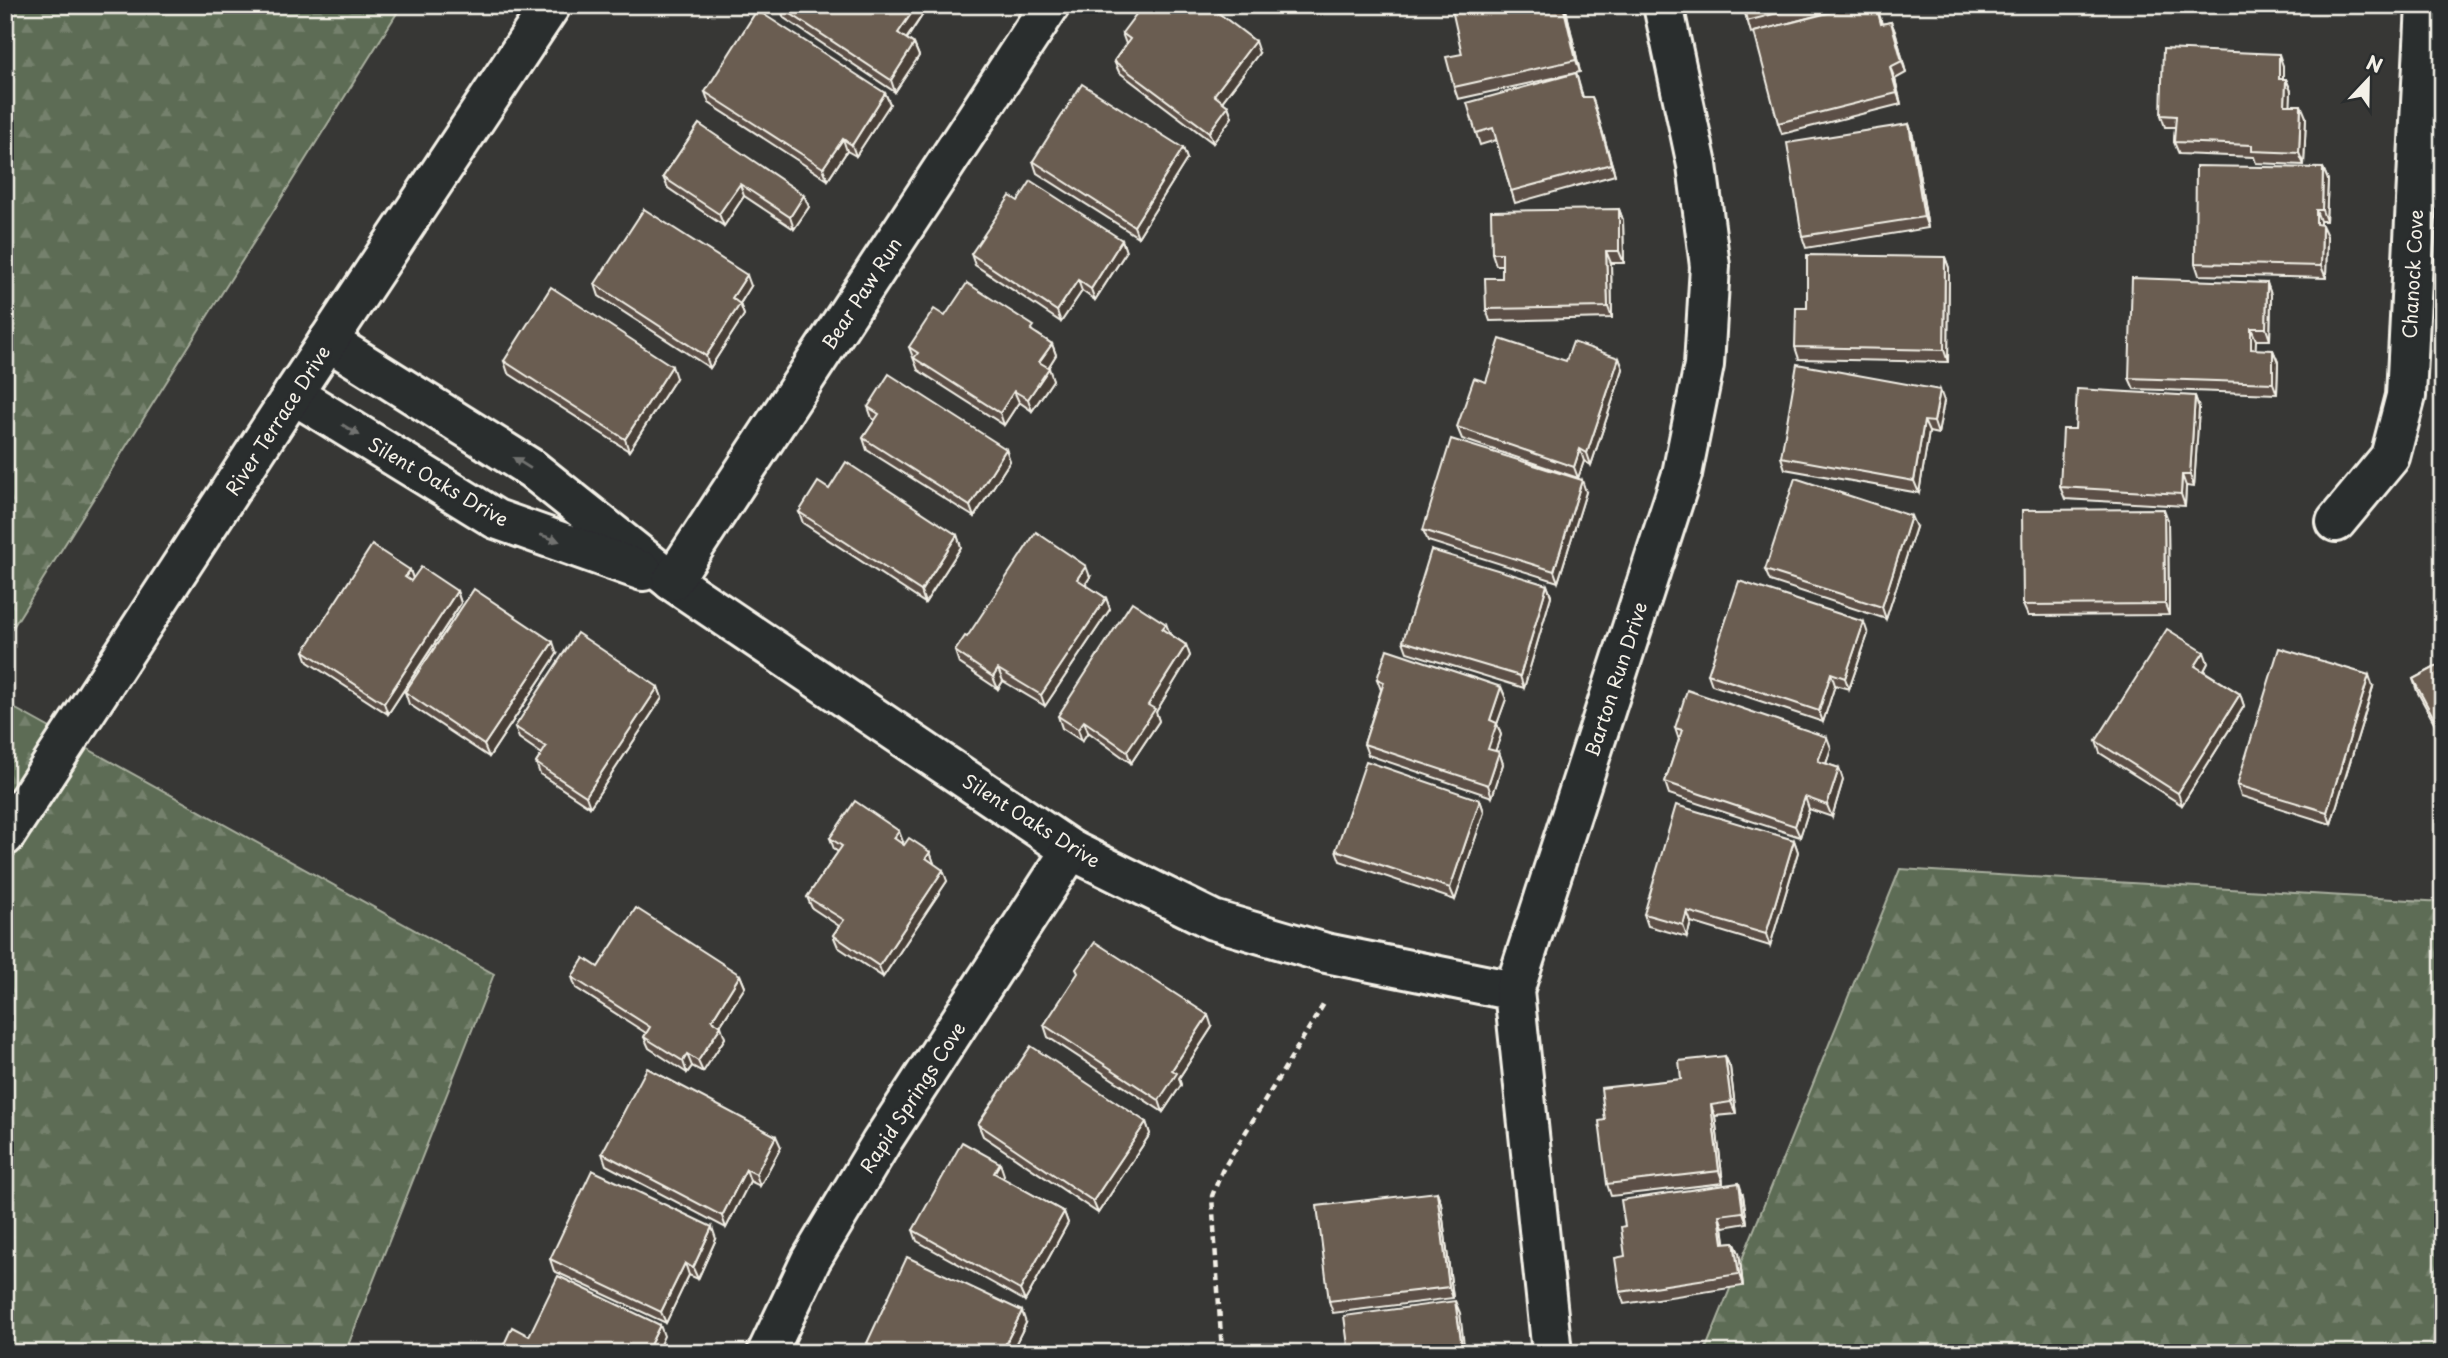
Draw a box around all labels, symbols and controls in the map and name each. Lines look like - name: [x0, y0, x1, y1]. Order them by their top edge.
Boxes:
- north arrow: [2332, 46, 2402, 116]
- text: N: [2363, 48, 2387, 79]
- street label: Chanock Cove: [2395, 209, 2429, 339]
- street label: Bear Paw Run: [814, 231, 908, 355]
- street label: River Terrace Drive: [218, 339, 336, 501]
- one-way arrow: [341, 423, 360, 436]
- street label: Silent Oaks Drive: [364, 429, 514, 533]
- one-way arrow: [512, 456, 532, 469]
- one-way arrow: [539, 533, 560, 544]
- street label: Barton Run Drive: [1577, 598, 1653, 760]
- street label: Silent Oaks Drive: [958, 766, 1106, 874]
- street label: Rapid Springs Cove: [852, 1016, 972, 1178]

